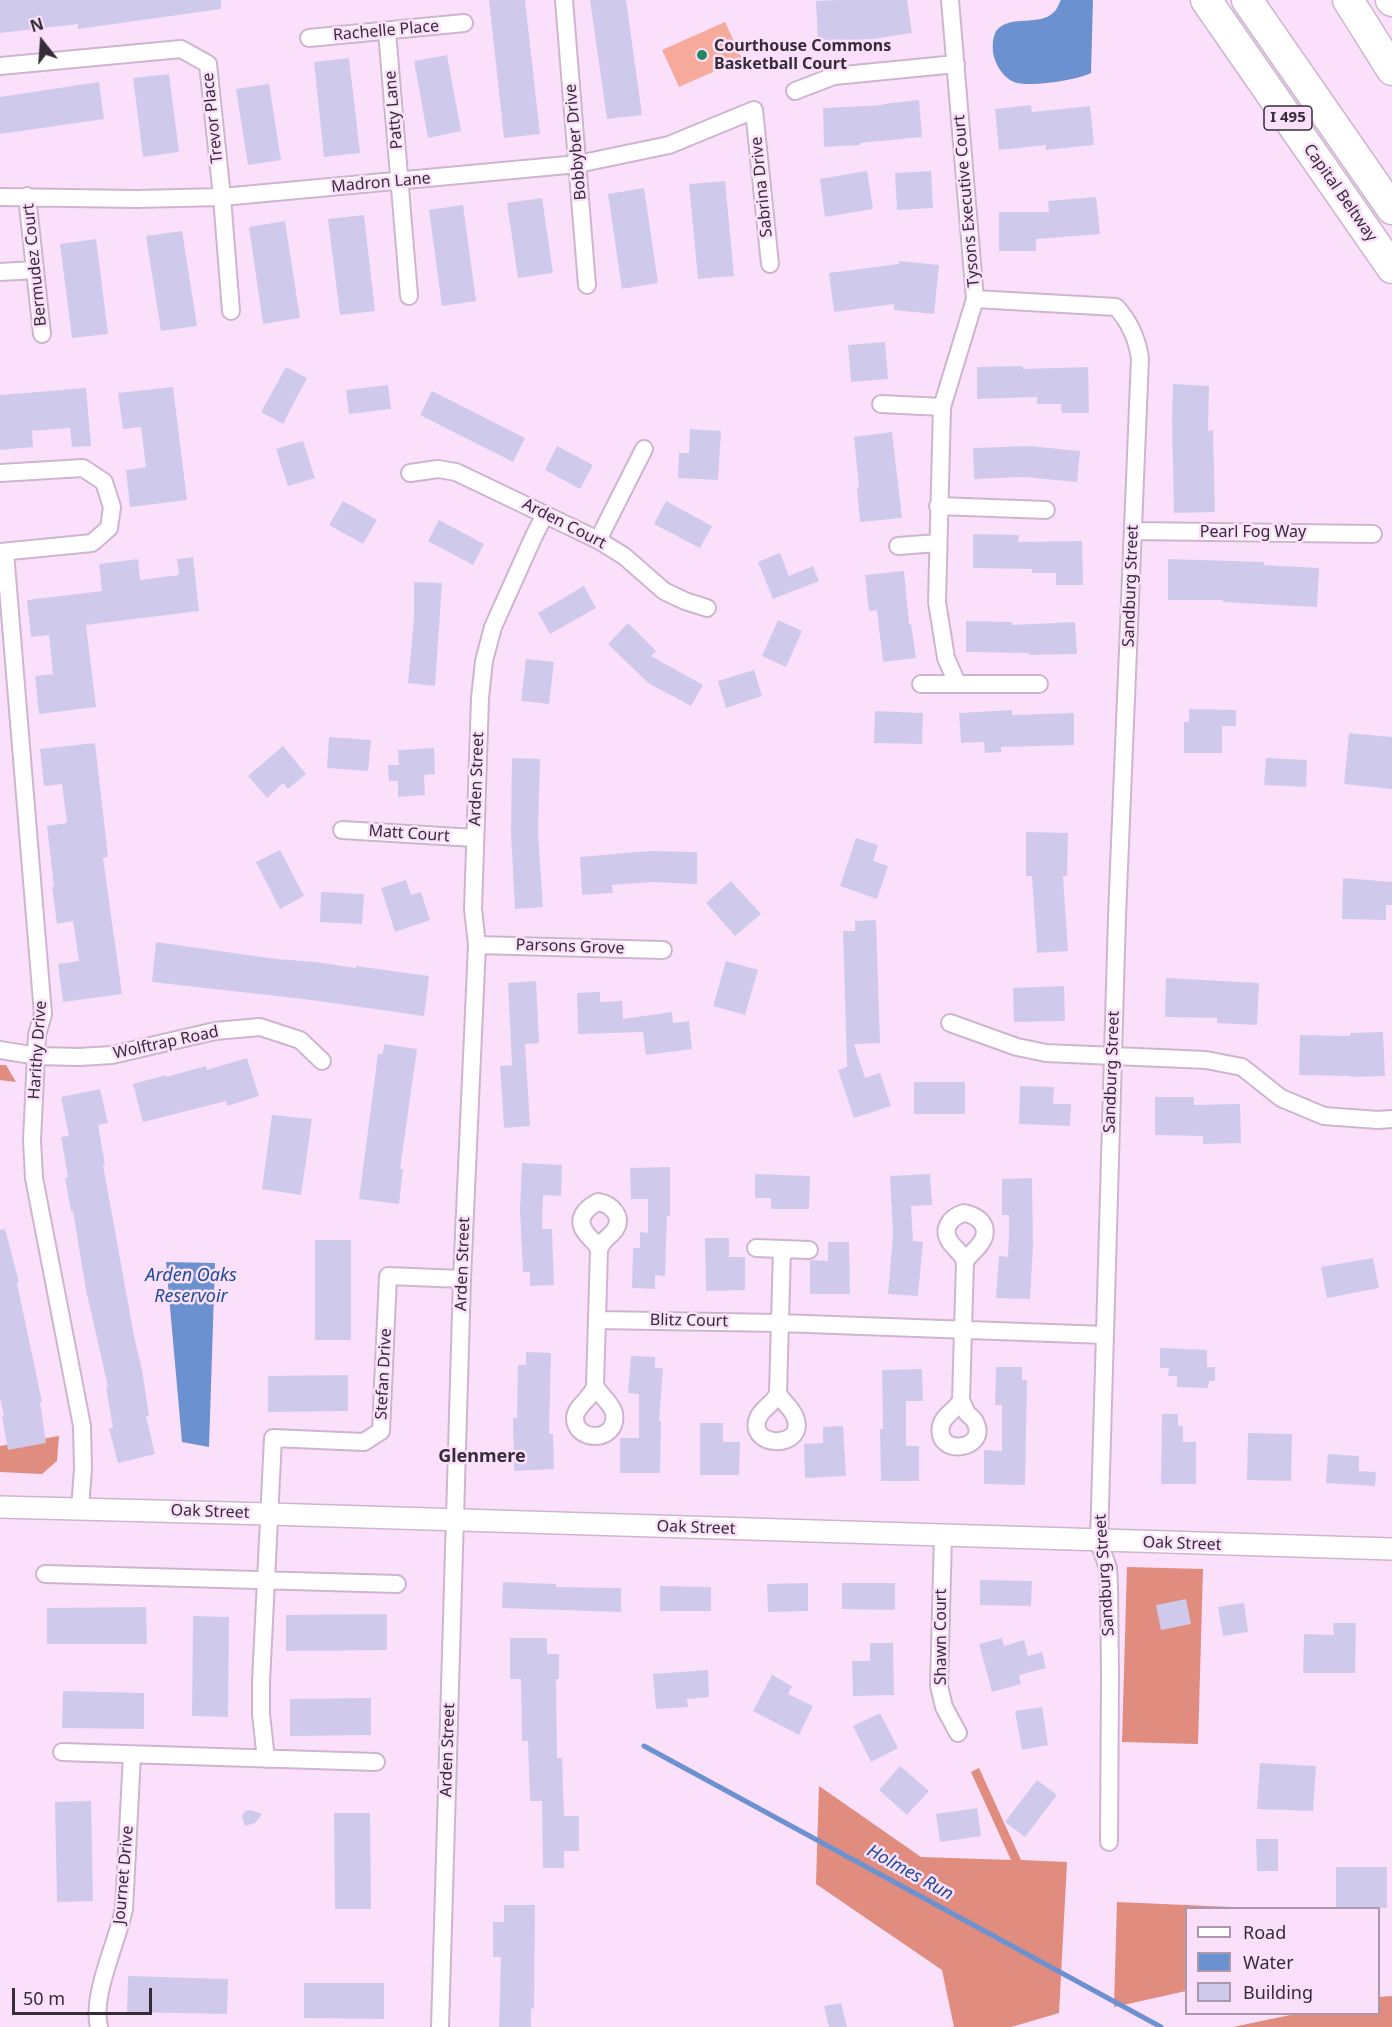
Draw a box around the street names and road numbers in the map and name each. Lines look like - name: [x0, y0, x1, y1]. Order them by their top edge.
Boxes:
- street label: Rachelle Place: [332, 17, 440, 45]
- street label: Patty Lane: [381, 70, 407, 150]
- street label: Trevor Place: [199, 72, 227, 164]
- street label: Bobbyber Drive: [561, 83, 591, 201]
- road number: I 495: [1264, 106, 1312, 130]
- street label: Tysons Executive Court: [950, 114, 984, 288]
- street label: Sabrina Drive: [747, 136, 777, 238]
- street label: Capital Beltway: [1299, 140, 1381, 246]
- street label: Madron Lane: [331, 169, 431, 197]
- street label: Bermudez Court: [19, 203, 51, 327]
- street label: Arden Court: [519, 495, 609, 553]
- street label: Pearl Fog Way: [1200, 522, 1306, 542]
- street label: Sandburg Street: [1119, 525, 1143, 647]
- street label: Arden Street: [466, 732, 488, 826]
- street label: Matt Court: [368, 822, 450, 846]
- street label: Parsons Grove: [515, 936, 625, 958]
- street label: Harithy Drive: [25, 1000, 51, 1100]
- street label: Sandburg Street: [1100, 1011, 1124, 1133]
- street label: Wolftrap Road: [111, 1022, 221, 1064]
- street label: Arden Street: [452, 1217, 474, 1311]
- street label: Blitz Court: [650, 1311, 728, 1331]
- street label: Stefan Drive: [372, 1328, 396, 1420]
- street label: Oak Street: [170, 1501, 250, 1523]
- street label: Sandburg Street: [1091, 1513, 1119, 1637]
- street label: Oak Street: [656, 1517, 736, 1539]
- street label: Oak Street: [1142, 1533, 1222, 1555]
- street label: Shawn Court: [931, 1589, 951, 1685]
- street label: Arden Street: [437, 1703, 459, 1797]
- street label: Journet Drive: [110, 1825, 138, 1925]

